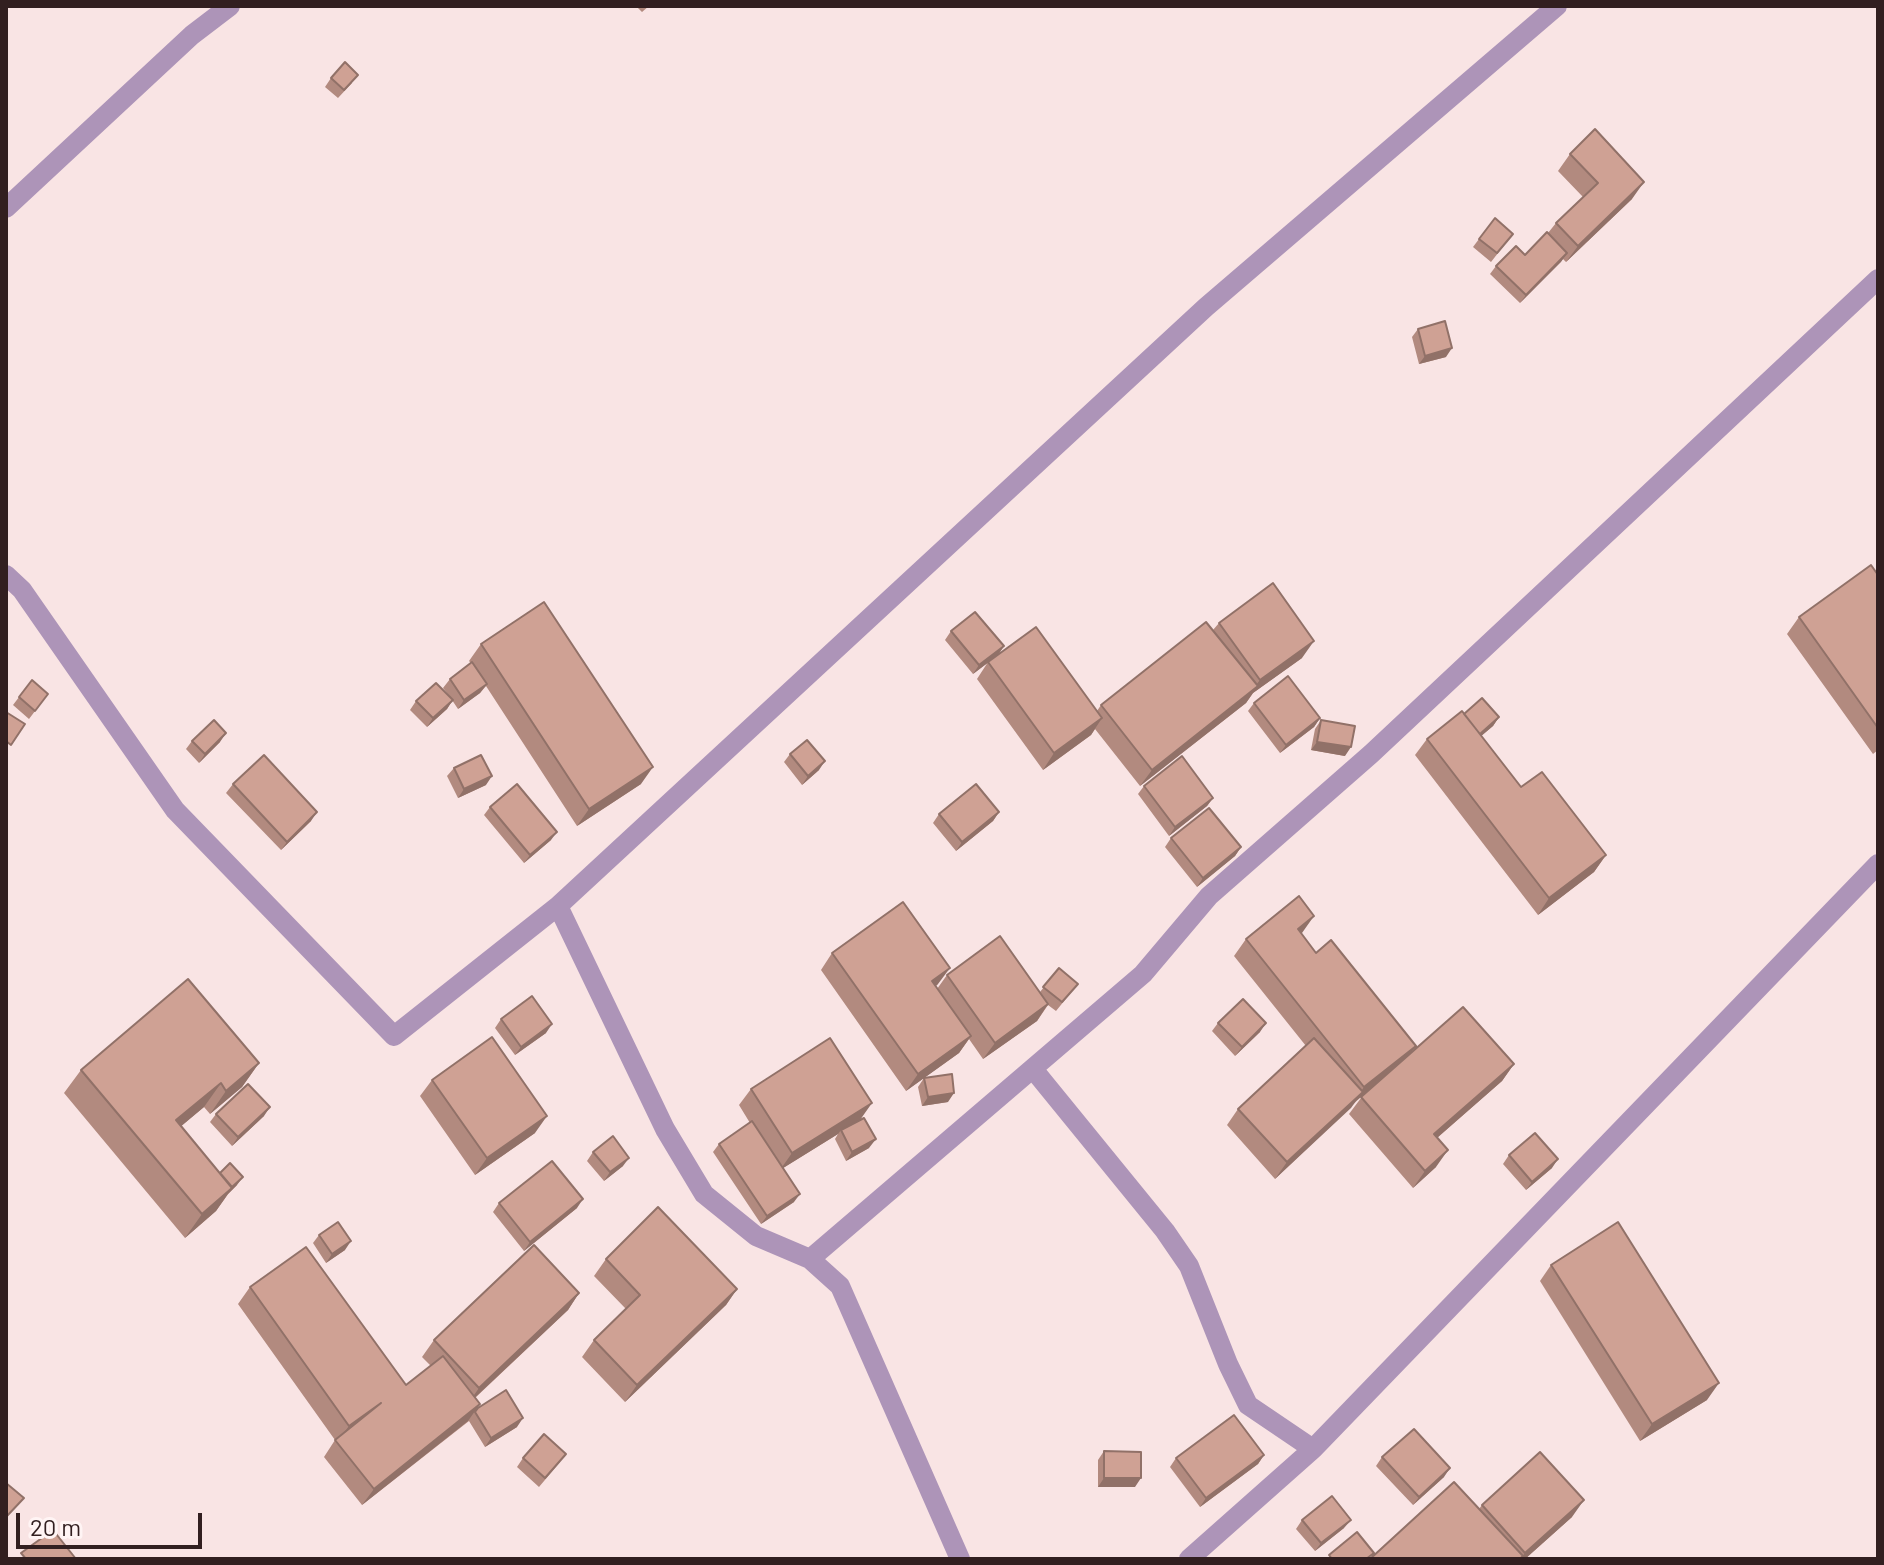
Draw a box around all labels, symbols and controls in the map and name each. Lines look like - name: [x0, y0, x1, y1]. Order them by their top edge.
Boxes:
- scale bar: [20, 1497, 206, 1547]
- text: 20 m: [30, 1512, 81, 1541]

